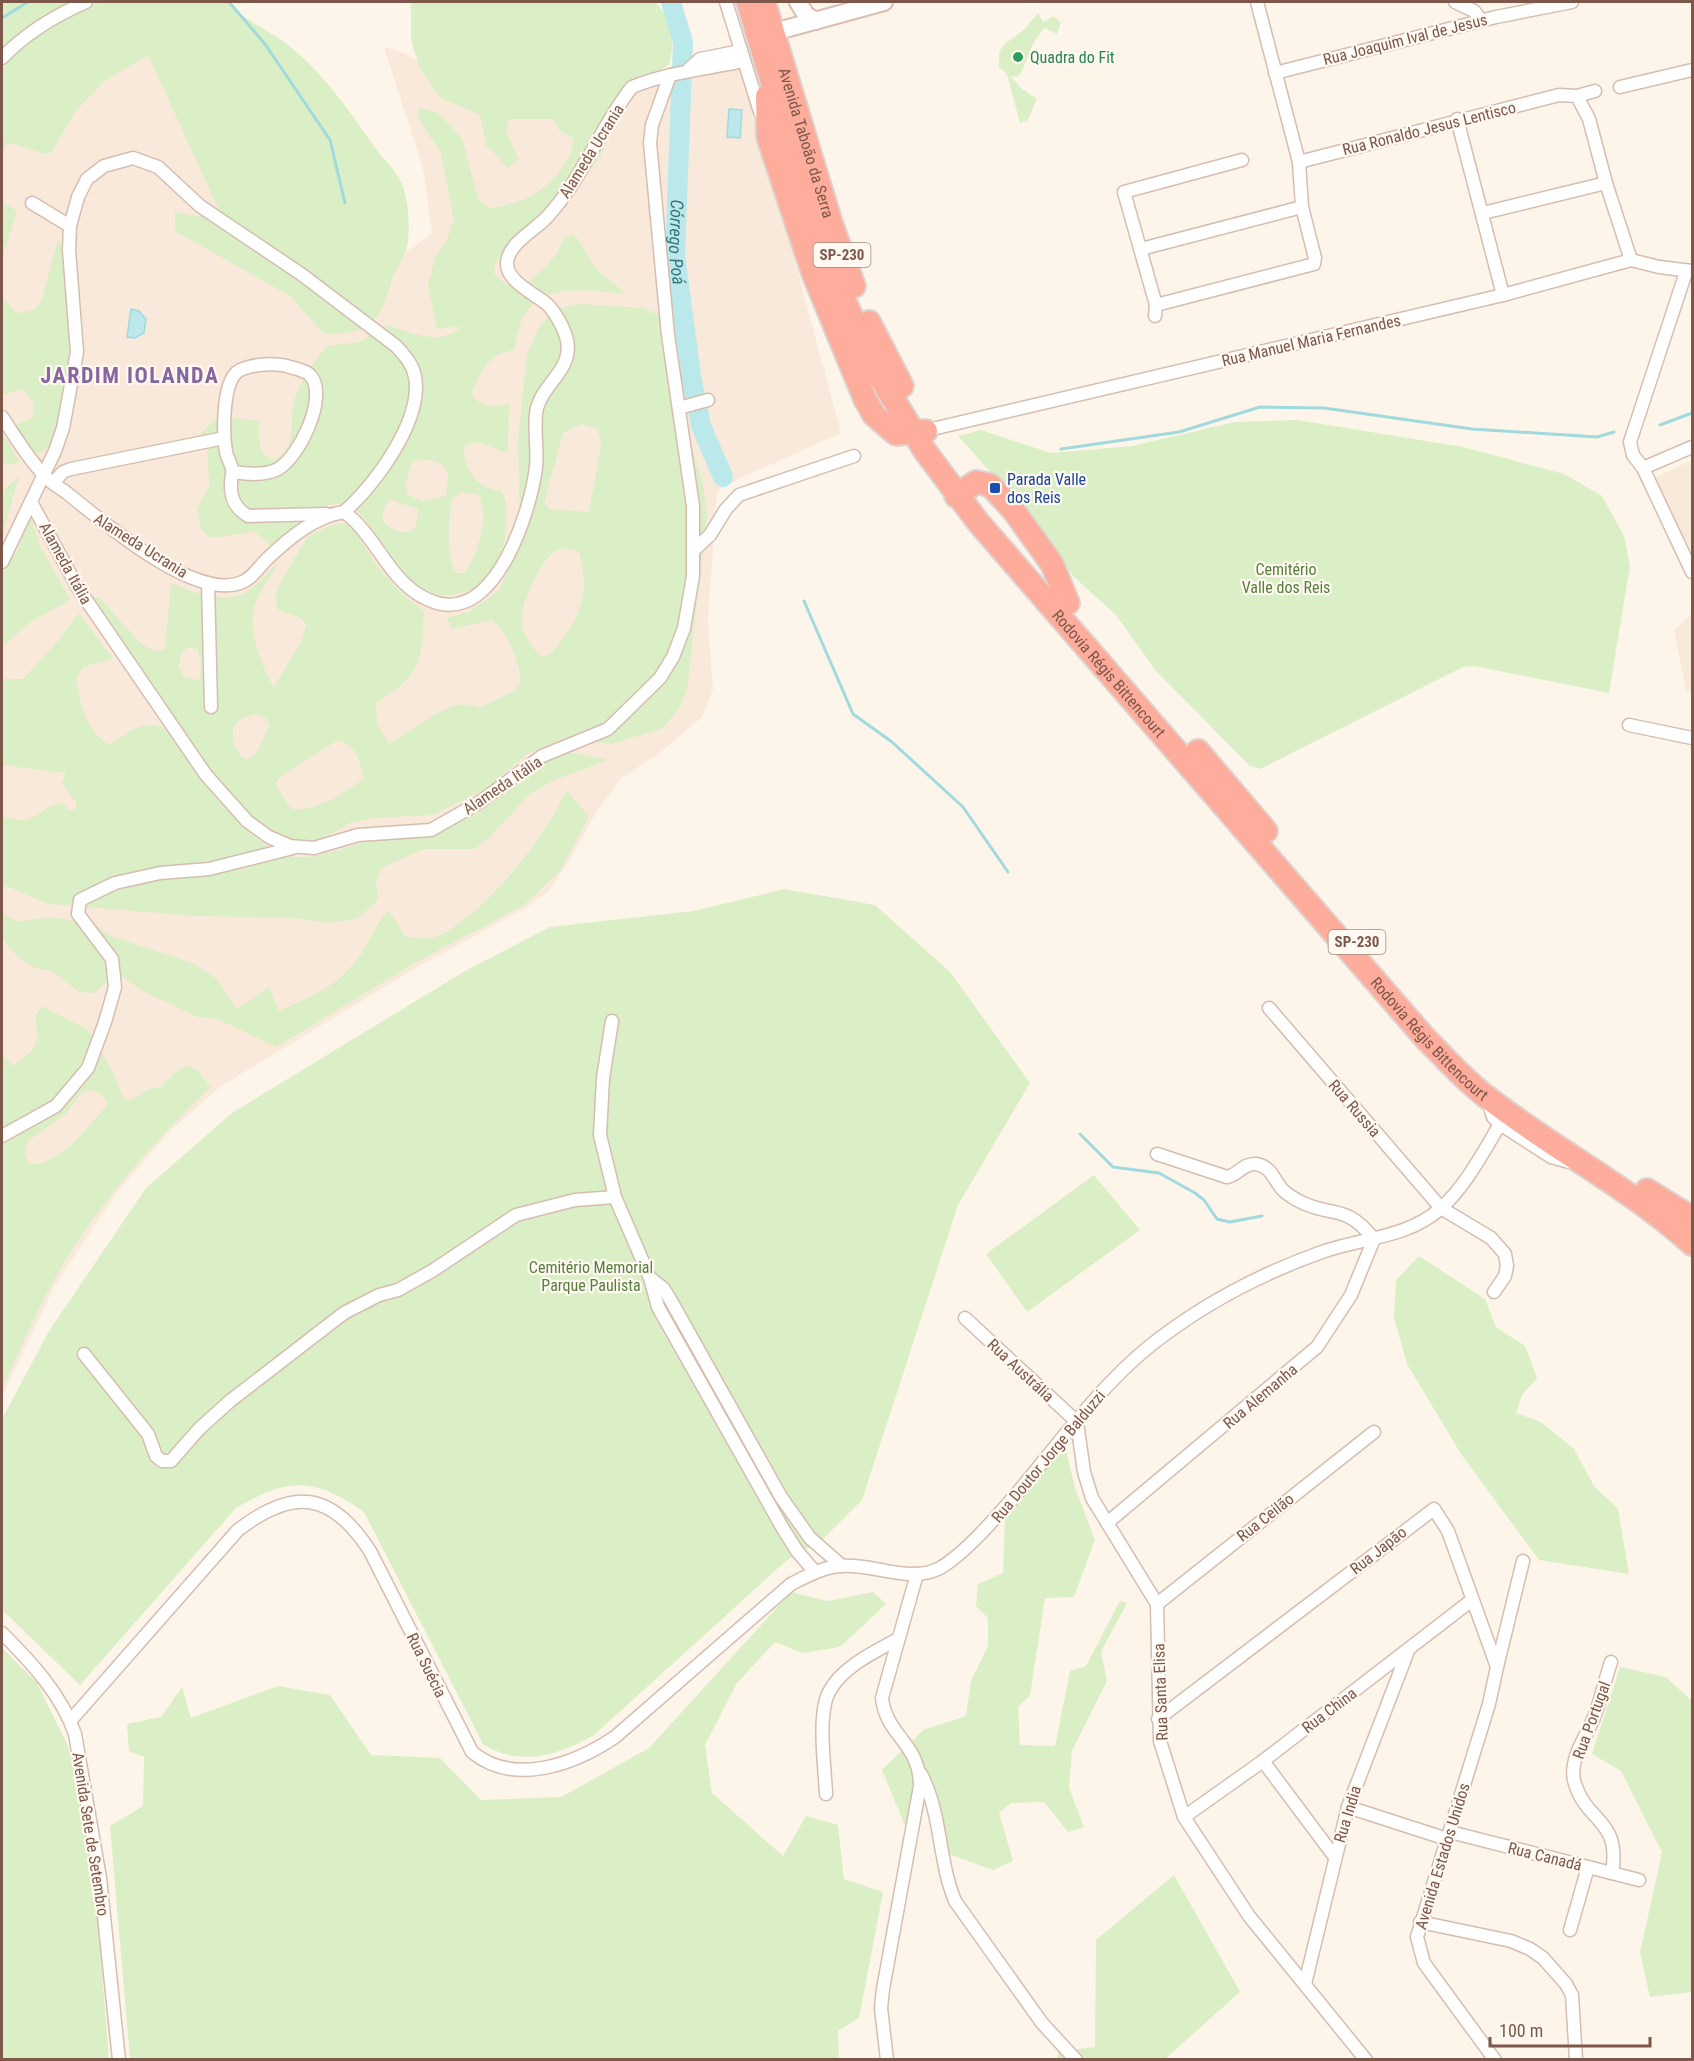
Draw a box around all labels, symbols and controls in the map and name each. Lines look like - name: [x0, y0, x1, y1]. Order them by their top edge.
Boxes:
- street label: Rua Joaquim Ival de Jesus: [1321, 10, 1489, 69]
- place label: Quadra do Fit: [1030, 48, 1115, 67]
- marker: Quadra do Fit: [1011, 50, 1025, 64]
- street label: Avenida Taboão da Serra: [774, 65, 838, 220]
- street label: Rua Ronaldo Jesus Lentisco: [1340, 98, 1518, 159]
- street label: Alameda Ucrania: [555, 101, 628, 202]
- water label: Córrego Poá: [665, 199, 690, 287]
- road number: SP-230: [814, 243, 870, 267]
- street label: Rua Manuel Maria Fernandes: [1220, 311, 1402, 370]
- district label: JARDIM IOLANDA: [41, 363, 219, 388]
- place label: Parada Valle dos Reis: [1007, 470, 1086, 507]
- marker: Parada Valle dos Reis: [988, 481, 1002, 495]
- street label: Alameda Ucrania: [90, 509, 191, 582]
- street label: Alameda Itália: [35, 519, 96, 608]
- park label: Cemitério Valle dos Reis: [1242, 560, 1330, 597]
- street label: Rodovia Régis Bittencourt: [1048, 606, 1170, 742]
- street label: Alameda Itália: [459, 752, 545, 819]
- road number: SP-230: [1328, 930, 1386, 954]
- street label: Rodovia Régis Bittencourt: [1366, 973, 1492, 1105]
- street label: Rua Russia: [1325, 1076, 1385, 1141]
- park label: Cemitério Memorial Parque Paulista: [529, 1258, 653, 1295]
- street label: Rua Austrália: [984, 1335, 1058, 1406]
- street label: Rua Alemanha: [1219, 1360, 1301, 1433]
- street label: Rua Doutor Jorge Balduzzi: [988, 1386, 1109, 1526]
- street label: Rua Ceilão: [1233, 1489, 1298, 1546]
- street label: Rua Japão: [1346, 1522, 1410, 1578]
- street label: Rua Suécia: [403, 1630, 450, 1701]
- street label: Rua Santa Elisa: [1149, 1643, 1172, 1741]
- street label: Rua Portugal: [1569, 1679, 1614, 1762]
- street label: Rua China: [1298, 1684, 1360, 1737]
- street label: Avenida Sete de Setembro: [68, 1751, 113, 1917]
- street label: Avenida Estados Unidos: [1411, 1781, 1474, 1932]
- street label: Rua India: [1330, 1783, 1365, 1845]
- street label: Rua Canadá: [1506, 1838, 1584, 1875]
- scale bar: [1490, 2010, 1650, 2048]
- text: 100 m: [1499, 2020, 1543, 2041]

